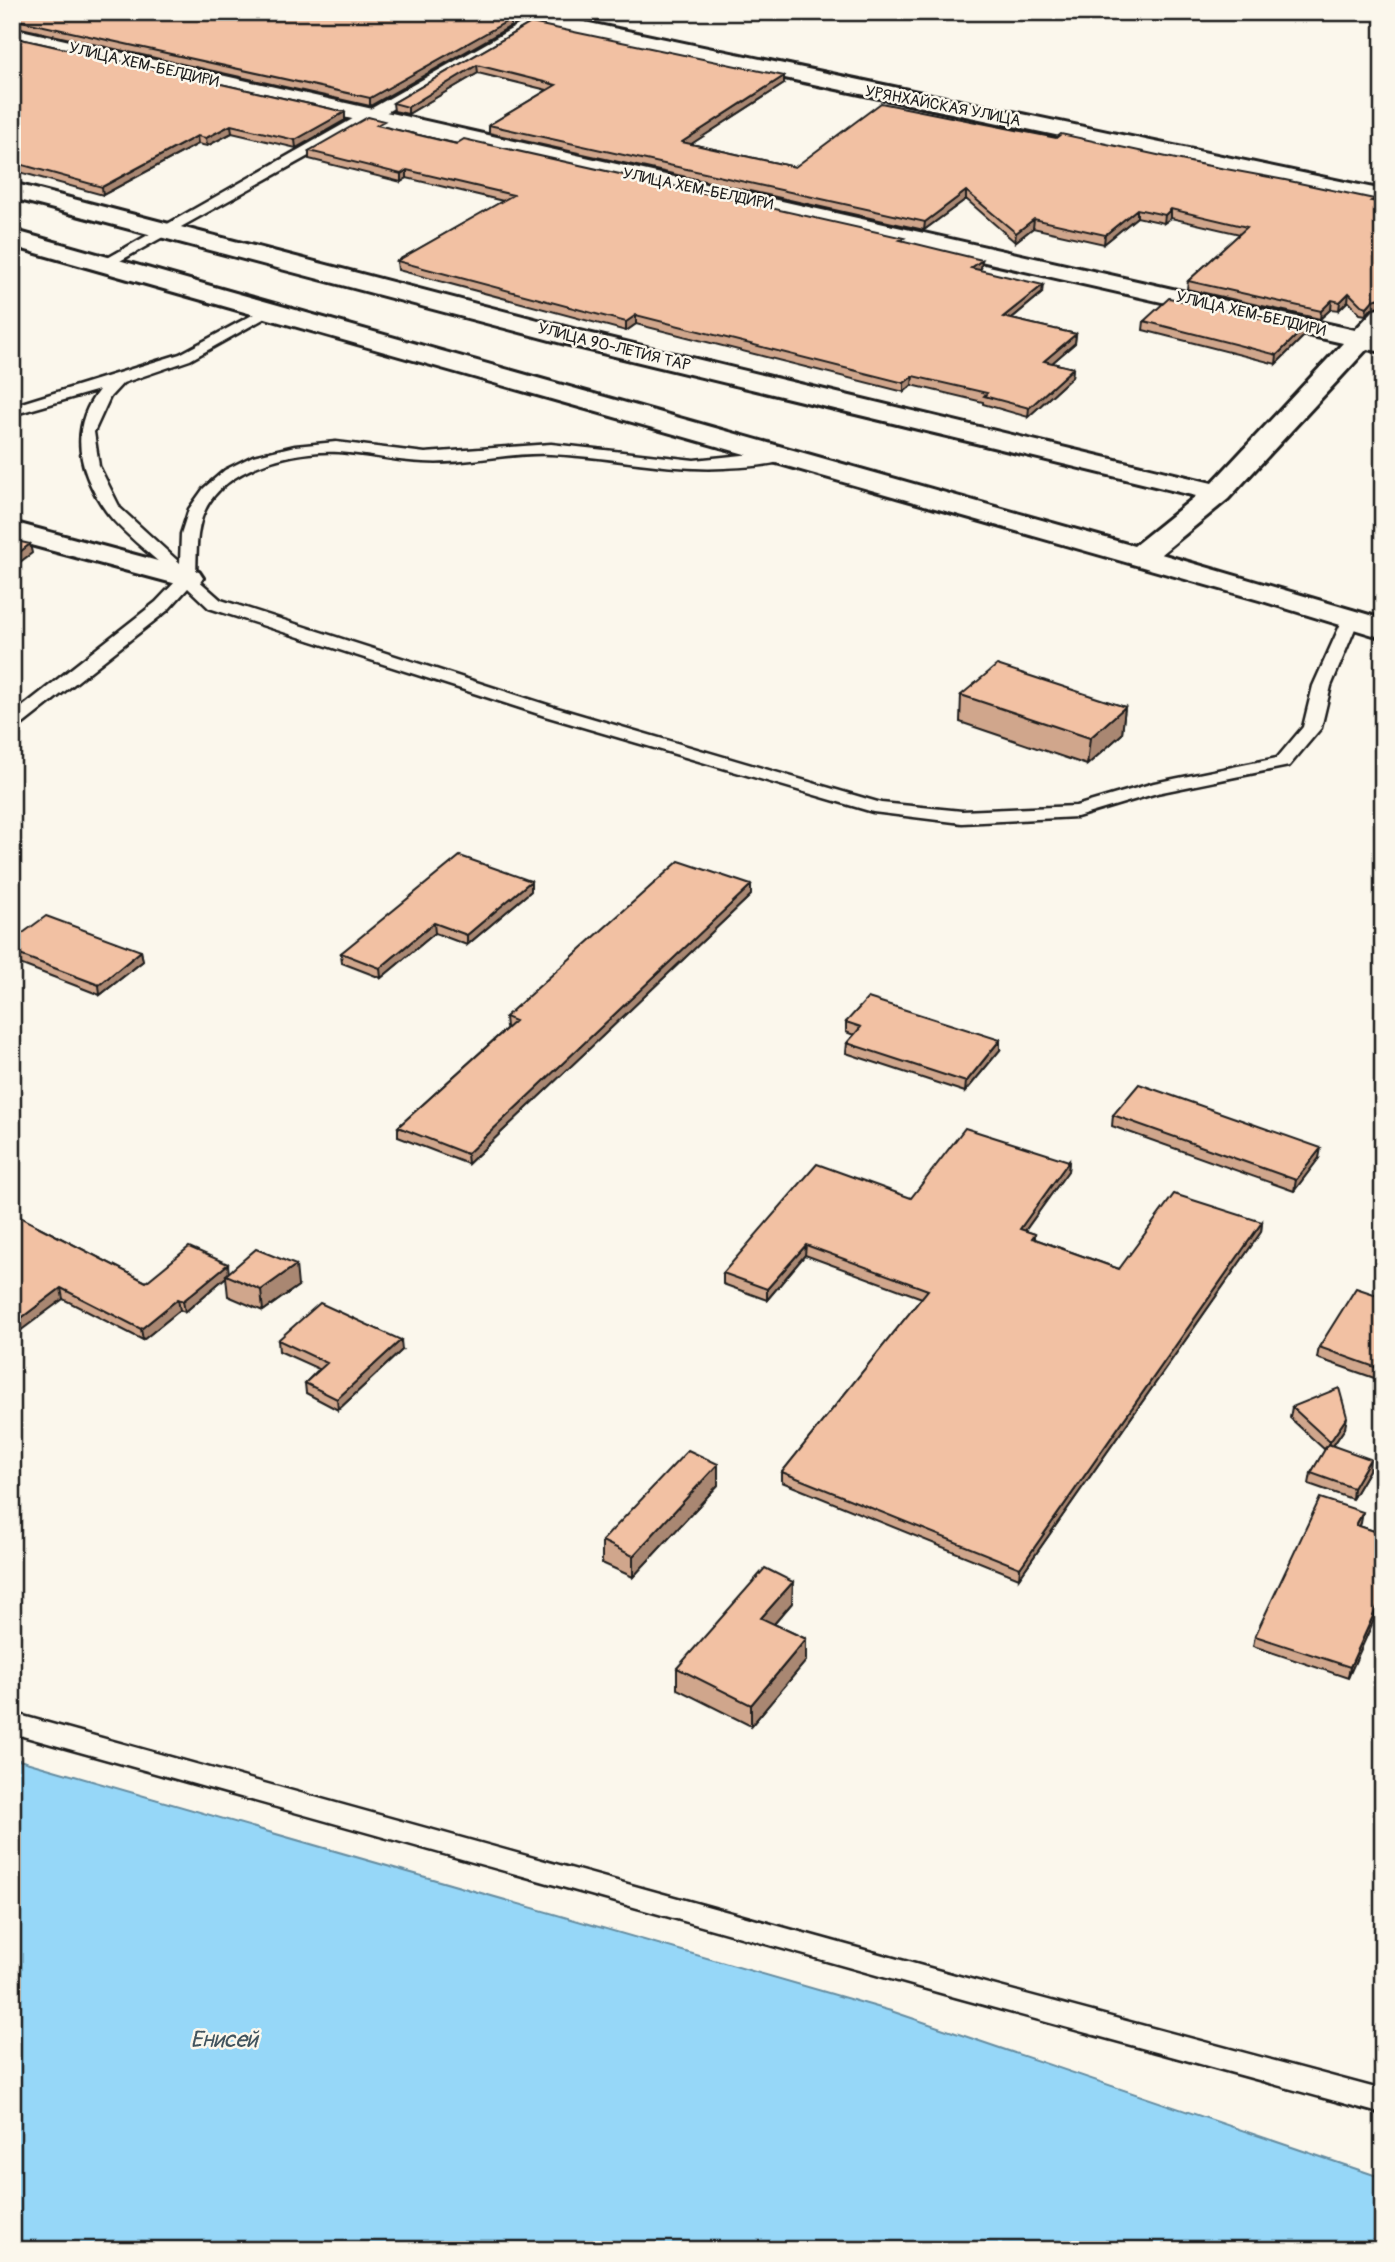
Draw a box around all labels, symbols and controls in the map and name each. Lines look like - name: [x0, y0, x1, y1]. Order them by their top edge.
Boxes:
- street label: УЛИЦА ХЕМ-БЕЛДИРИ: [67, 38, 221, 92]
- street label: УРЯНХАЙСКАЯ УЛИЦА: [863, 81, 1023, 131]
- street label: УЛИЦА ХЕМ-БЕЛДИРИ: [621, 163, 776, 215]
- street label: УЛИЦА ХЕМ-БЕЛДИРИ: [1174, 287, 1328, 341]
- street label: УЛИЦА 90-ЛЕТИЯ ТАР: [536, 318, 692, 376]
- water label: Енисей: [190, 2025, 260, 2054]

